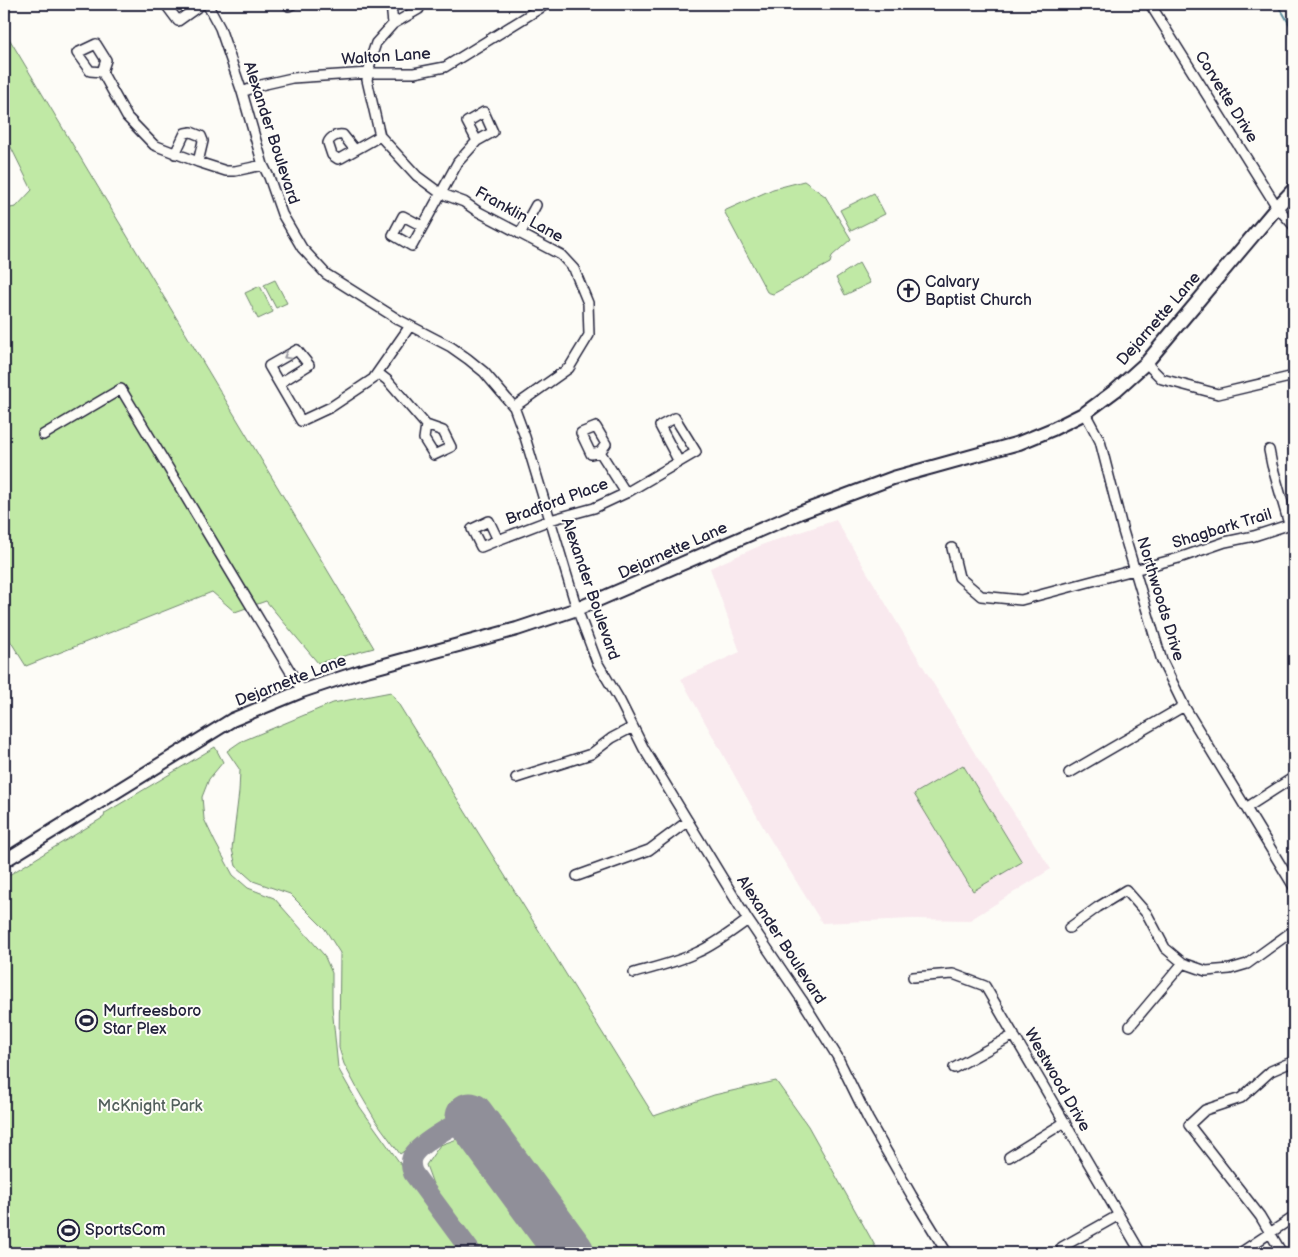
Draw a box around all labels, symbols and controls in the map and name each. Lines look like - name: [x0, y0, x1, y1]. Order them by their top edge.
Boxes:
- street label: Walton Lane: [341, 44, 432, 70]
- street label: Corvette Drive: [1190, 48, 1262, 147]
- street label: Alexander Boulevard: [239, 59, 303, 207]
- street label: Franklin Lane: [472, 183, 567, 247]
- street label: Dejarnette Lane: [1113, 268, 1205, 370]
- place label: Calvary Baptist Church: [925, 273, 1032, 310]
- church icon: Calvary Baptist Church: [897, 279, 921, 303]
- one-way arrow: [283, 349, 292, 359]
- street label: Bradford Place: [503, 475, 611, 529]
- street label: Shagbark Trail: [1170, 505, 1274, 553]
- street label: Alexander Boulevard: [557, 515, 623, 663]
- street label: Dejarnette Lane: [615, 518, 731, 584]
- street label: Northwoods Drive: [1132, 535, 1188, 664]
- street label: Dejarnette Lane: [233, 651, 350, 711]
- street label: Alexander Boulevard: [732, 872, 830, 1008]
- place label: Murfreesboro Star Plex: [103, 1002, 201, 1039]
- sports icon: Murfreesboro Star Plex: [75, 1008, 99, 1032]
- street label: Westwood Drive: [1020, 1025, 1094, 1135]
- park label: McKnight Park: [98, 1097, 203, 1116]
- sports icon: SportsCom: [57, 1218, 81, 1242]
- place label: SportsCom: [85, 1221, 165, 1240]

